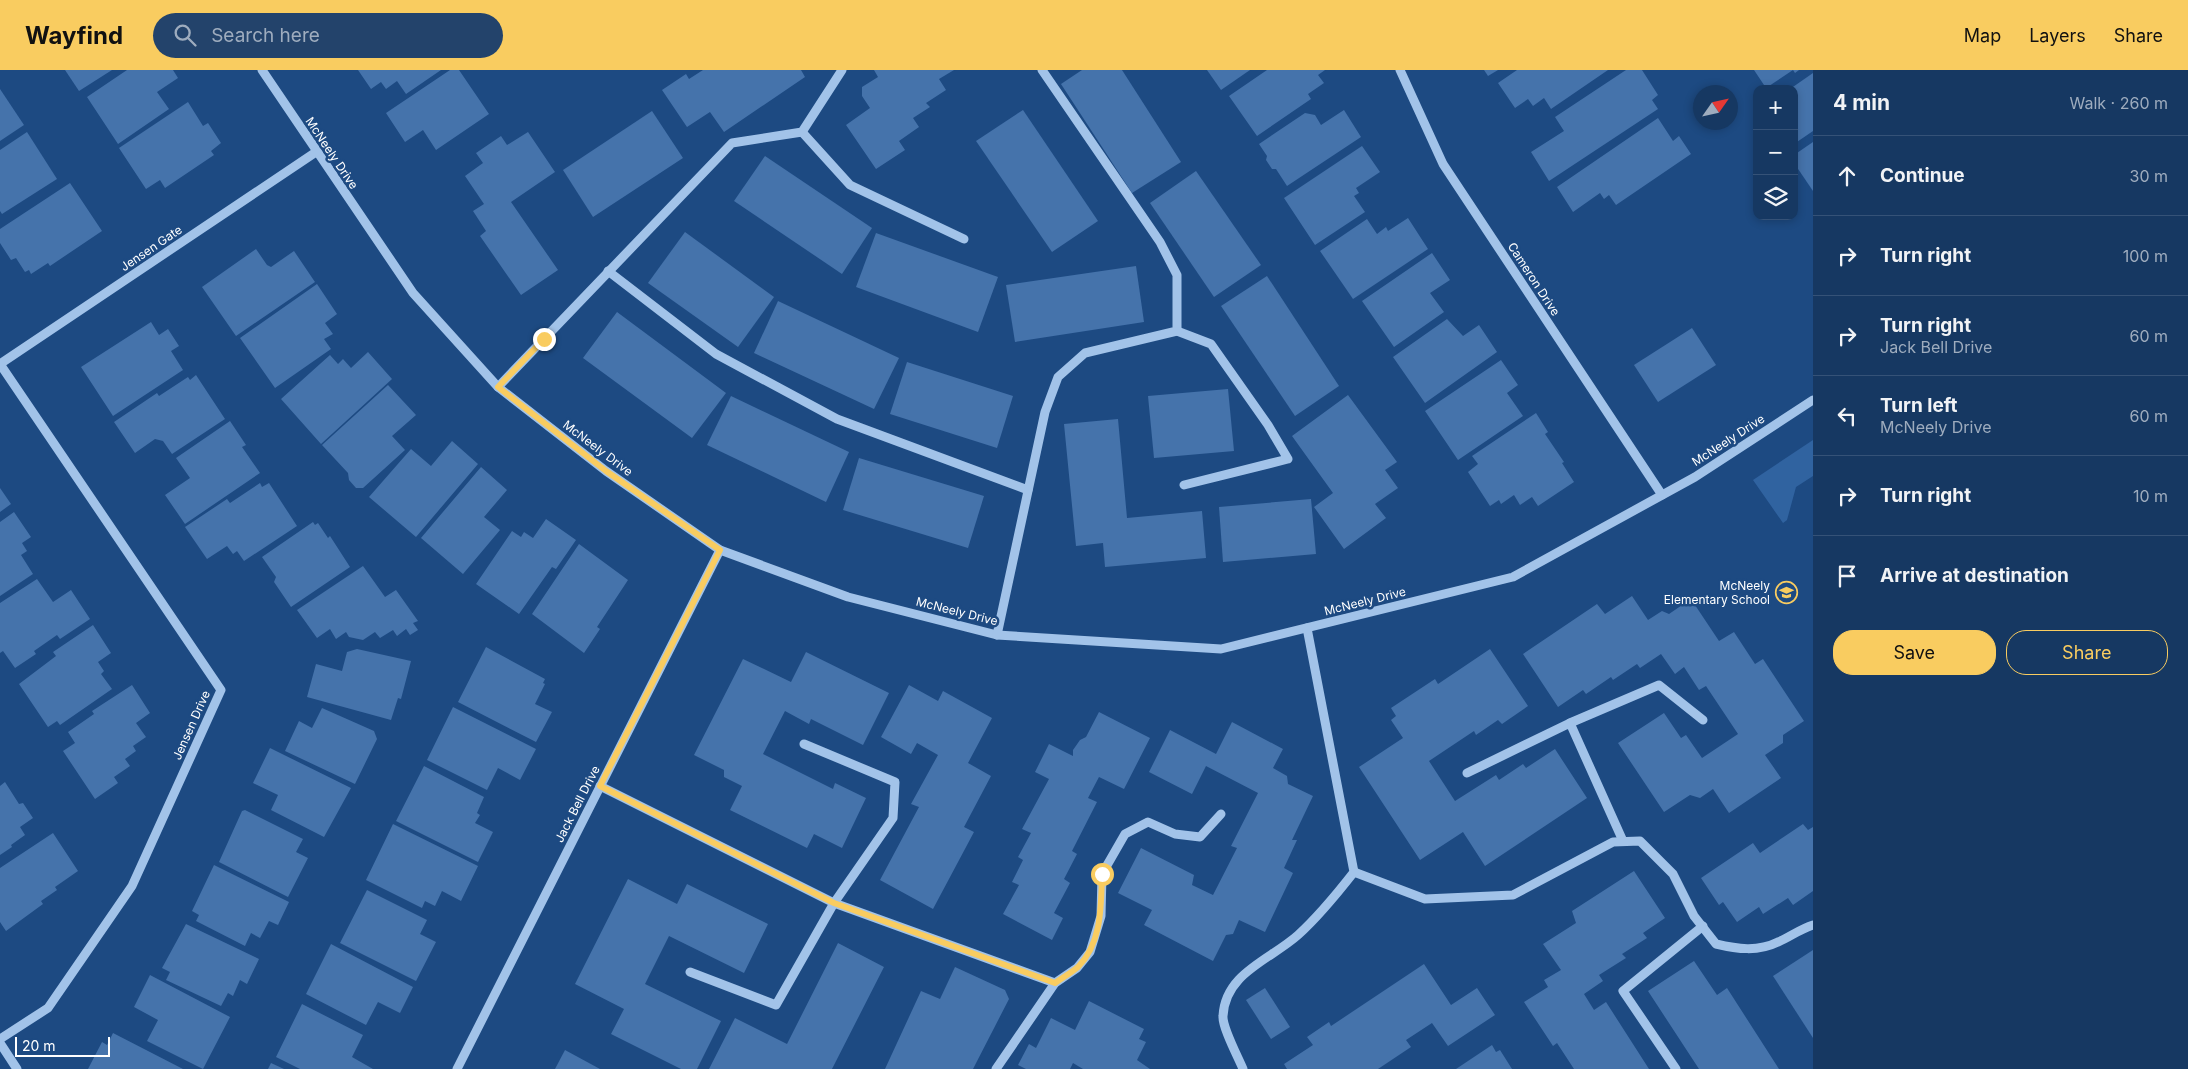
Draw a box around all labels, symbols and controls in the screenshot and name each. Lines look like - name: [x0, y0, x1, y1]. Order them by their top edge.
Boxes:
- search box: [153, 13, 503, 58]
- text: Wayfind: [25, 21, 123, 50]
- icon: search: [171, 21, 199, 49]
- text: Search here: [211, 24, 320, 47]
- text: Map: [1964, 25, 2001, 46]
- text: Layers: [2029, 25, 2086, 46]
- text: Share: [2114, 25, 2163, 46]
- north arrow: [1693, 85, 1738, 130]
- map controls: [1753, 85, 1798, 220]
- button: +: [1753, 85, 1798, 130]
- text: 4 min: [1833, 90, 1890, 115]
- text: Walk · 260 m: [2070, 93, 2168, 113]
- street label: McNeely Drive: [302, 114, 362, 192]
- button: −: [1753, 130, 1798, 175]
- icon: ahead: [1833, 162, 1861, 190]
- text: Continue: [1880, 164, 1965, 187]
- text: 30 m: [2130, 166, 2168, 186]
- button: layers: [1753, 175, 1798, 220]
- street label: Jensen Gate: [117, 222, 185, 274]
- street label: Cameron Drive: [1505, 239, 1563, 319]
- icon: right: [1833, 242, 1861, 270]
- text: Turn right: [1880, 244, 1971, 267]
- text: 100 m: [2123, 246, 2168, 266]
- text: Turn right: [1880, 314, 1971, 337]
- icon: right: [1833, 322, 1861, 350]
- text: 60 m: [2129, 326, 2168, 346]
- route end: [533, 328, 556, 351]
- text: Jack Bell Drive: [1880, 337, 1992, 357]
- text: Turn left: [1880, 394, 1958, 417]
- icon: left: [1833, 402, 1861, 430]
- text: 60 m: [2129, 406, 2168, 426]
- street label: McNeely Drive: [1689, 411, 1767, 469]
- street label: McNeely Drive: [560, 417, 636, 479]
- text: McNeely Drive: [1880, 417, 1991, 437]
- icon: right: [1833, 482, 1861, 510]
- text: Turn right: [1880, 484, 1971, 507]
- text: 10 m: [2133, 486, 2168, 506]
- icon: arrive: [1833, 562, 1861, 590]
- text: Arrive at destination: [1880, 564, 2069, 587]
- place label: McNeely Elementary School: [1664, 578, 1770, 607]
- school or university icon: McNeely Elementary School: [1774, 580, 1798, 604]
- street label: McNeely Drive: [1323, 584, 1407, 618]
- street label: McNeely Drive: [915, 594, 999, 628]
- button: Save: [1833, 630, 1996, 675]
- button: Share: [2006, 630, 2168, 675]
- street label: Jensen Drive: [169, 688, 213, 762]
- street label: Jack Bell Drive: [551, 763, 603, 845]
- route start: [1091, 863, 1114, 886]
- scale bar: [15, 1034, 110, 1057]
- text: 20 m: [22, 1037, 56, 1054]

